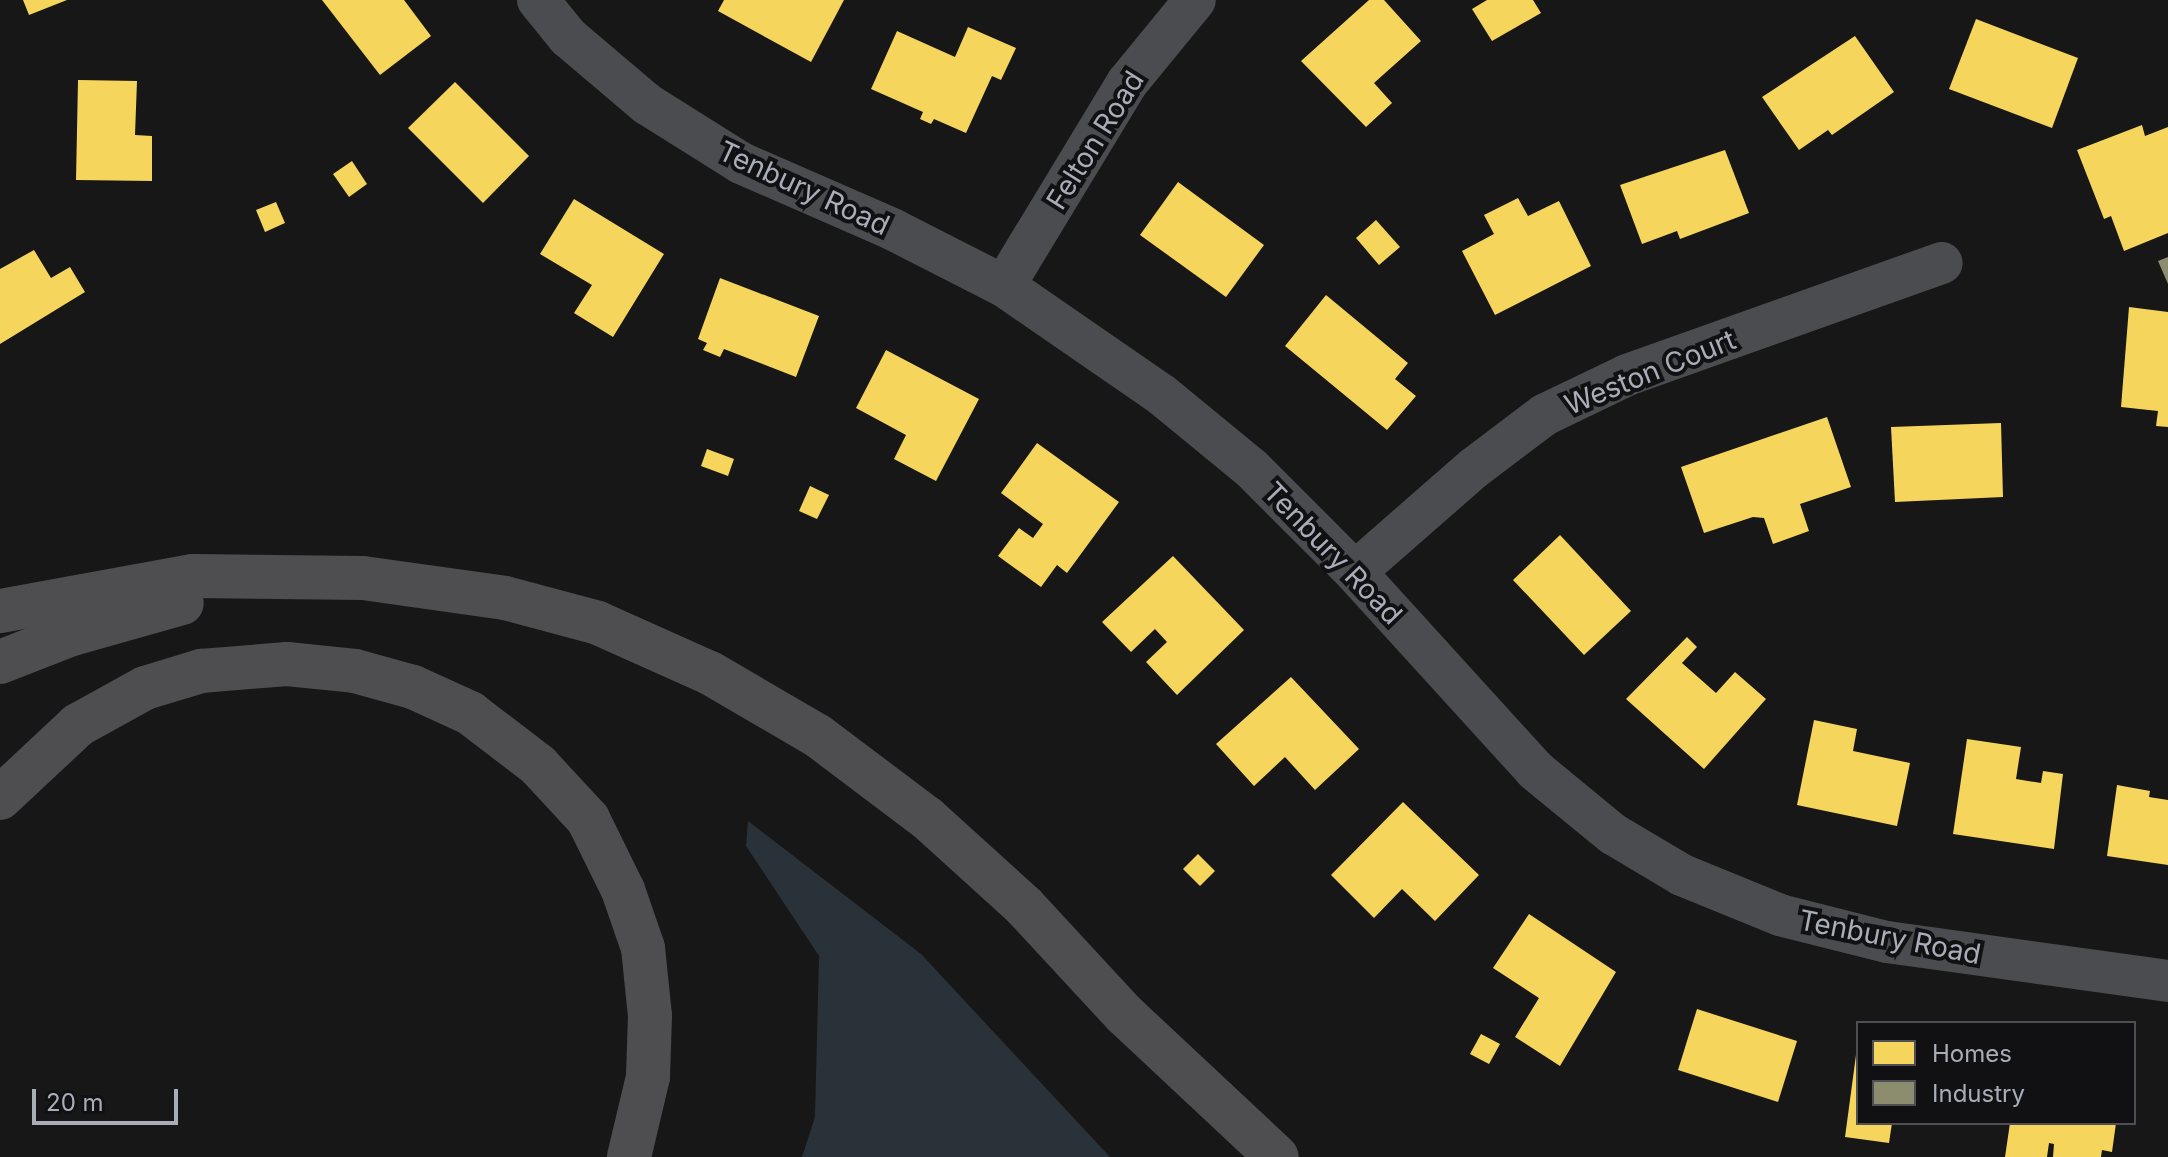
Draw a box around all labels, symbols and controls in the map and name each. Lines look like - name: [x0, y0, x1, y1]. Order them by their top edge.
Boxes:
- street label: Felton Road: [1039, 65, 1151, 215]
- street label: Tenbury Road: [713, 134, 895, 242]
- street label: Weston Court: [1560, 322, 1740, 422]
- street label: Tenbury Road: [1257, 475, 1409, 631]
- street label: Tenbury Road: [1796, 903, 1984, 971]
- legend: [1856, 1021, 2136, 1125]
- text: Homes: [1932, 1039, 2012, 1068]
- scale bar: [36, 1073, 182, 1123]
- text: Industry: [1932, 1079, 2025, 1108]
- text: 20 m: [46, 1088, 104, 1117]

